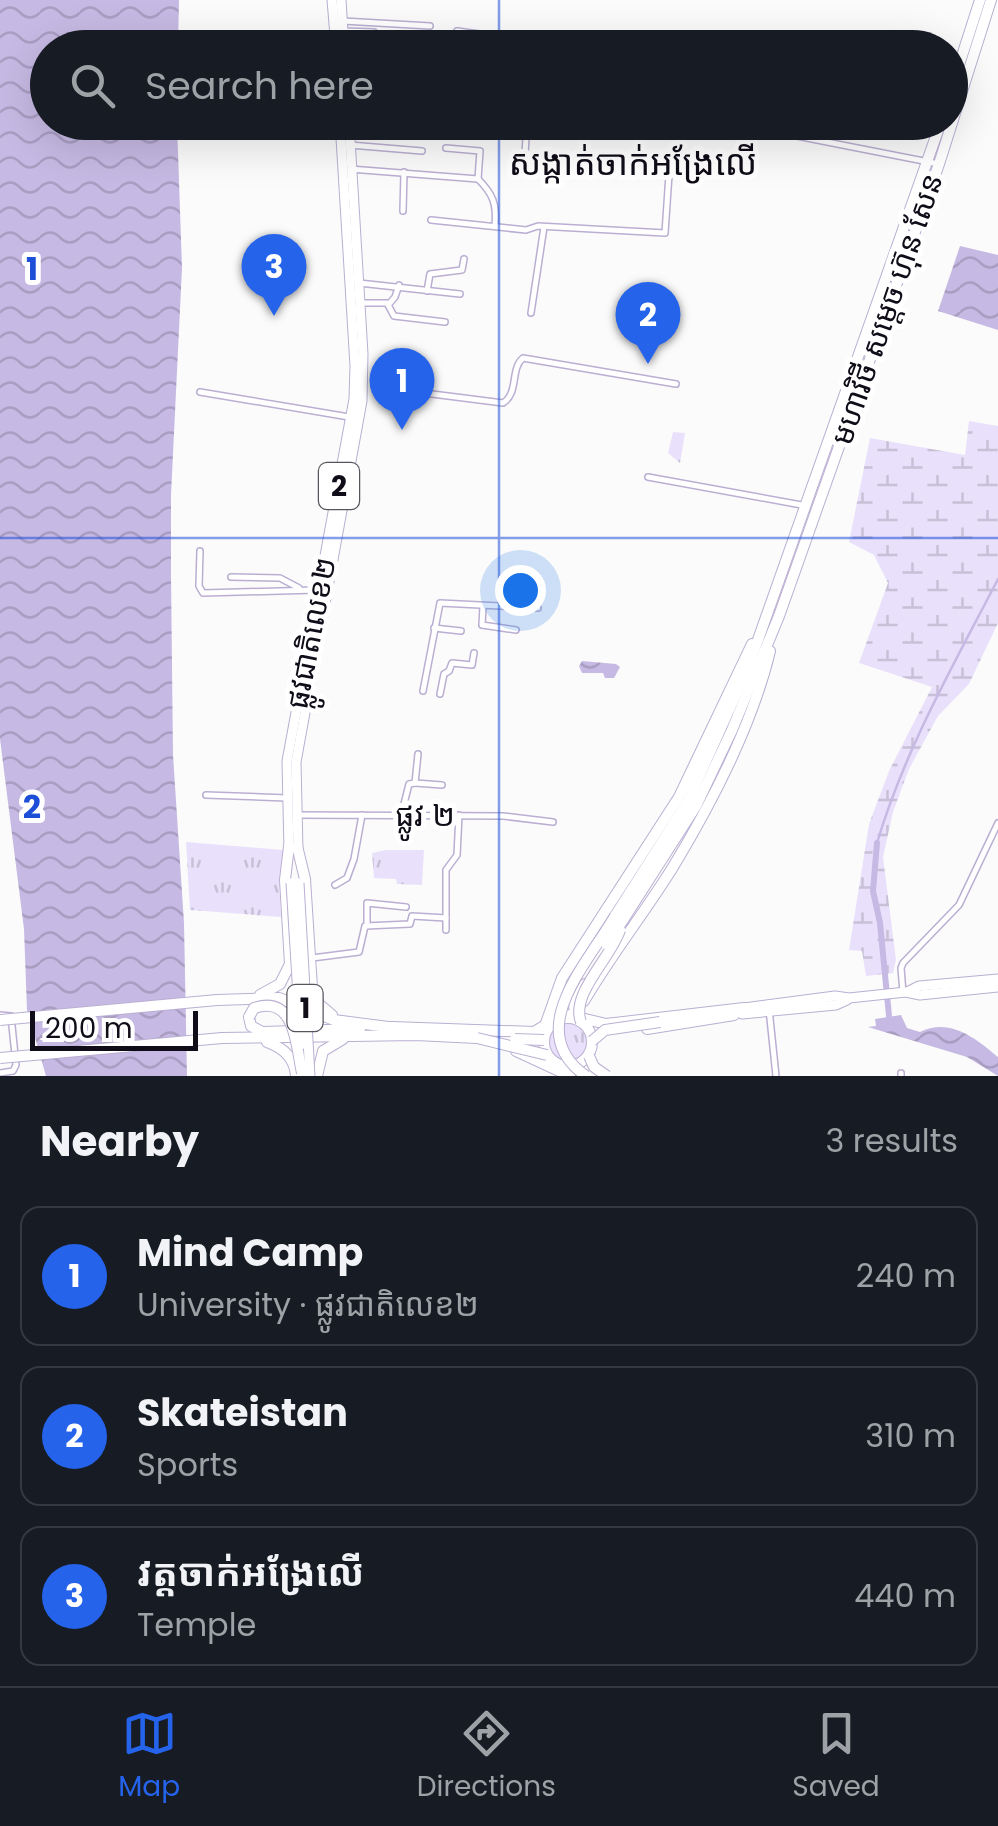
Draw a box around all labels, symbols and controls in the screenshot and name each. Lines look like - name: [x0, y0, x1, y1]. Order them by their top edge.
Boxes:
- search box: [30, 30, 968, 140]
- icon: search: [65, 58, 120, 113]
- text: Search here: [145, 59, 374, 112]
- district label: សង្កាត់ចាក់អង្រែលើ: [509, 138, 757, 187]
- street label: មហាវិថី សម្តេច ហ៊ុន សែន: [820, 167, 954, 451]
- pin: 3: [242, 234, 306, 316]
- text: 1: [26, 246, 38, 291]
- pin: 2: [616, 282, 680, 364]
- pin: 1: [370, 348, 434, 430]
- road number: 2: [319, 463, 359, 509]
- street label: ផ្លូវជាតិលេខ២: [275, 553, 352, 713]
- your location: [495, 565, 546, 616]
- text: 2: [23, 784, 41, 829]
- street label: ផ្លូវ ២: [395, 794, 455, 841]
- road number: 1: [288, 985, 322, 1031]
- scale bar: [30, 1006, 198, 1050]
- text: 200 m: [45, 1009, 133, 1048]
- text: Nearby: [40, 1112, 199, 1171]
- text: 3 results: [825, 1118, 958, 1163]
- text: Mind Camp: [137, 1226, 363, 1279]
- text: 1: [68, 1253, 81, 1298]
- text: 240 m: [856, 1253, 956, 1298]
- text: University · ផ្លូវជាតិលេខ២: [137, 1282, 479, 1327]
- text: Skateistan: [137, 1386, 348, 1439]
- text: 2: [65, 1413, 84, 1458]
- text: 310 m: [865, 1413, 956, 1458]
- text: Sports: [137, 1442, 238, 1487]
- text: វត្តចាក់អង្រែលើ: [137, 1546, 364, 1599]
- text: 3: [65, 1573, 84, 1618]
- text: 440 m: [854, 1573, 956, 1618]
- text: Temple: [137, 1602, 256, 1647]
- tab: Map: [118, 1706, 180, 1808]
- tab: Directions: [417, 1706, 556, 1808]
- tab: Saved: [792, 1706, 880, 1808]

